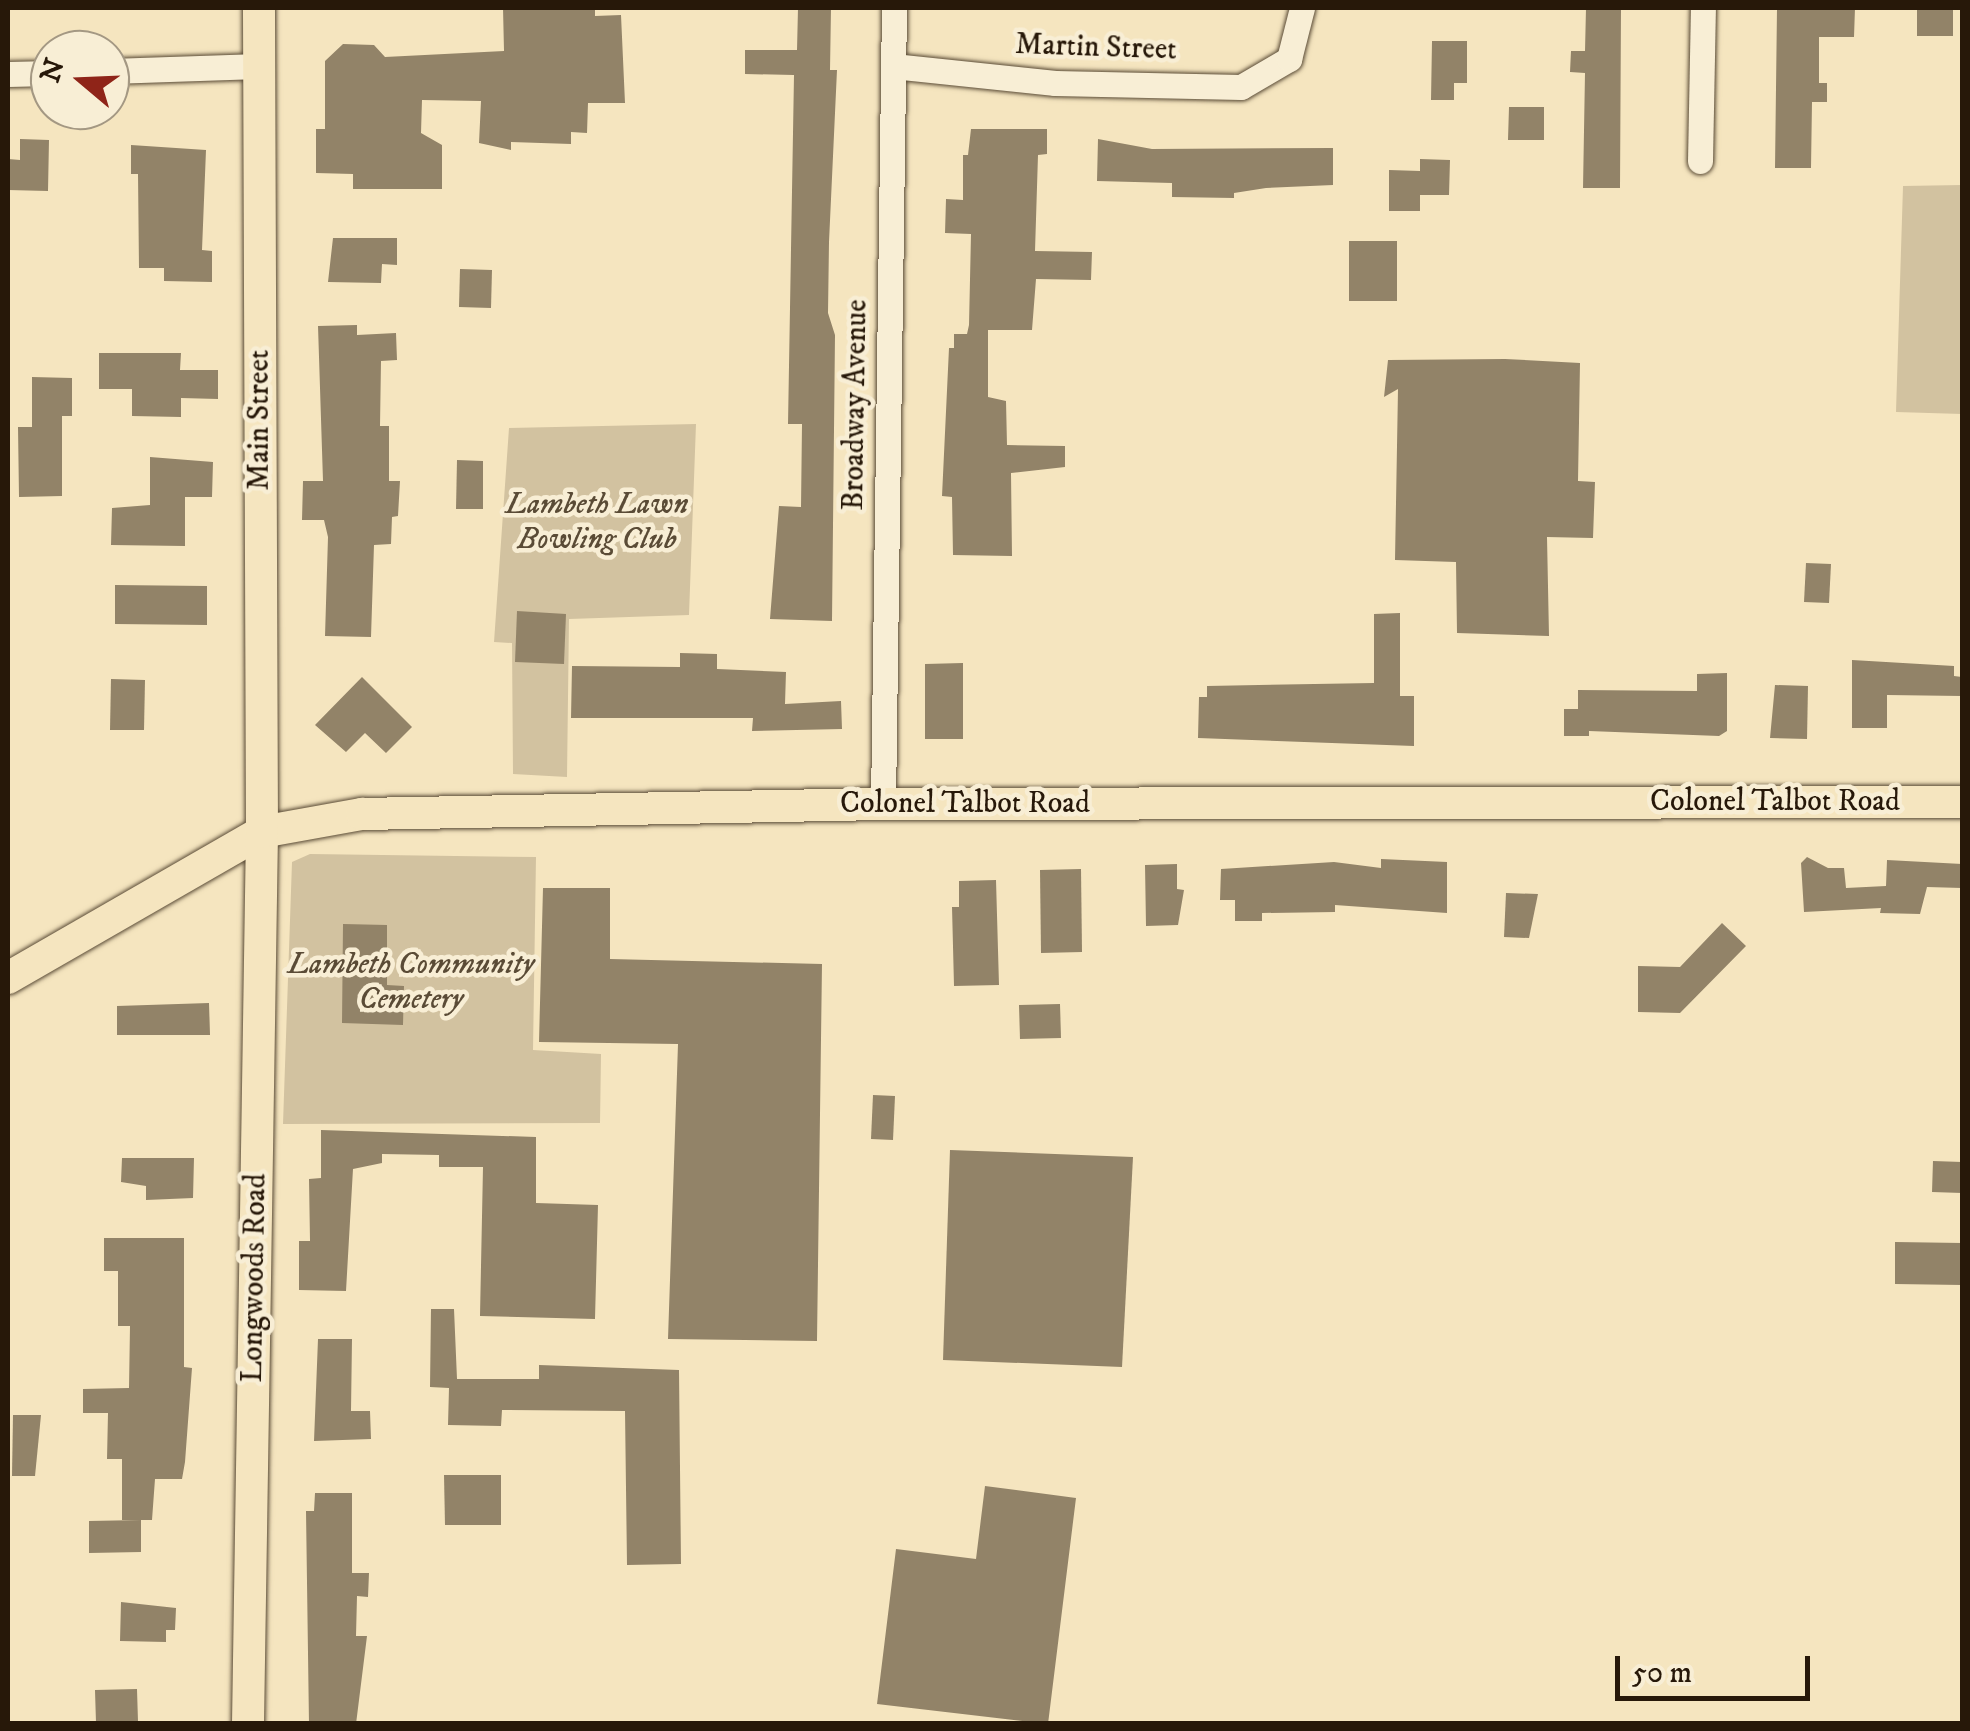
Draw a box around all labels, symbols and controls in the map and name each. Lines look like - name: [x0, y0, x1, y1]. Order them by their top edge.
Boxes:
- street label: Martin Street: [1015, 27, 1177, 69]
- north arrow: [30, 30, 130, 130]
- text: N: [33, 54, 73, 87]
- street label: Broadway Avenue: [836, 299, 876, 511]
- street label: Main Street: [242, 350, 278, 490]
- park label: Lambeth Lawn Bowling Club: [506, 487, 688, 558]
- street label: Colonel Talbot Road: [1650, 784, 1900, 820]
- street label: Colonel Talbot Road: [840, 786, 1090, 822]
- park label: Lambeth Community Cemetery: [288, 947, 534, 1018]
- street label: Longwoods Road: [235, 1173, 275, 1383]
- scale bar: [1620, 1636, 1815, 1698]
- text: 50 m: [1632, 1655, 1692, 1692]

